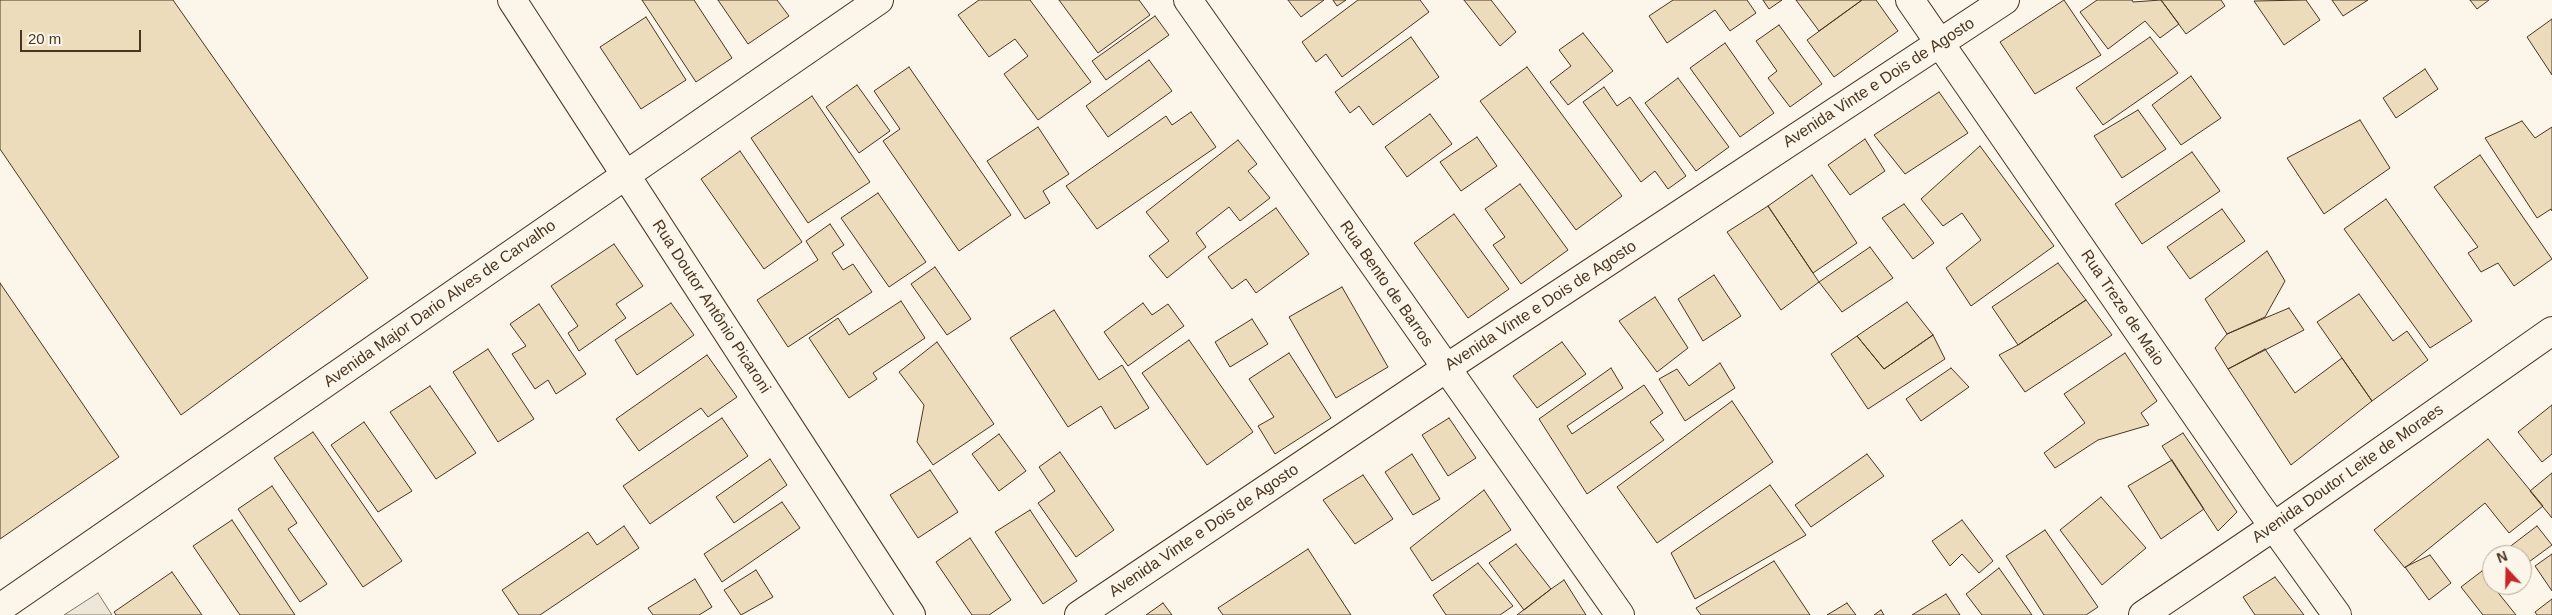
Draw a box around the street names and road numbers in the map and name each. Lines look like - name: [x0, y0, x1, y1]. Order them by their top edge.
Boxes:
- street label: Avenida Vinte e Dois de Agosto: [1780, 14, 1978, 152]
- street label: Avenida Major Dario Alves de Carvalho: [320, 216, 560, 392]
- street label: Rua Doutor Antônio Picaroni: [648, 217, 774, 397]
- street label: Rua Bento de Barros: [1335, 217, 1437, 351]
- street label: Avenida Vinte e Dois de Agosto: [1442, 237, 1640, 375]
- street label: Rua Treze de Maio: [2076, 246, 2168, 370]
- street label: Avenida Doutor Leite de Moraes: [2249, 400, 2447, 548]
- street label: Avenida Vinte e Dois de Agosto: [1106, 460, 1302, 602]

